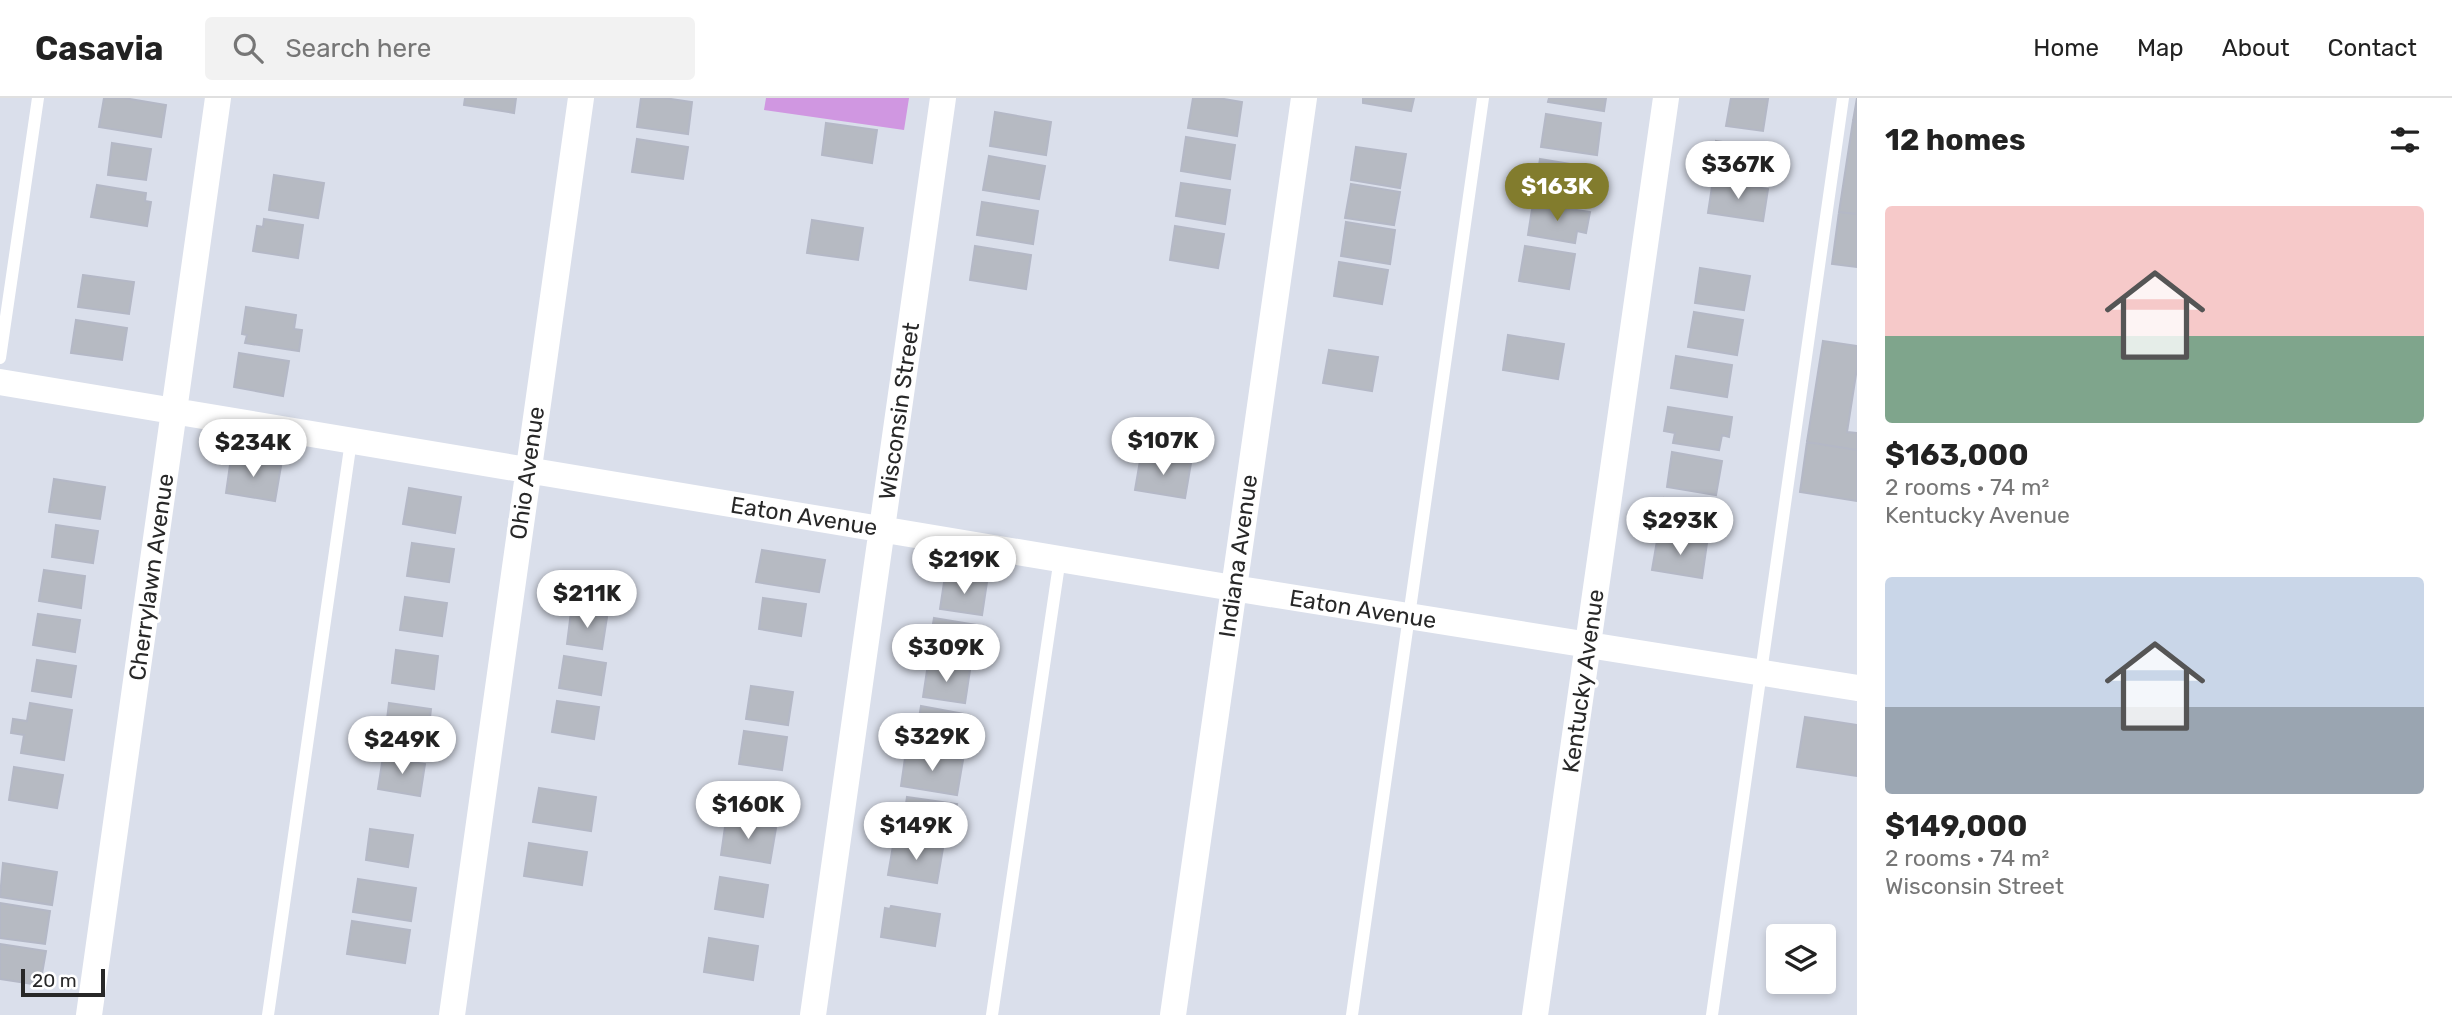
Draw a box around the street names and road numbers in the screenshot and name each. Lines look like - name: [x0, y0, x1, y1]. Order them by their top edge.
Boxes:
- street label: Wisconsin Street: [873, 320, 925, 502]
- street label: Ohio Avenue: [504, 405, 550, 541]
- street label: Cherrylawn Avenue: [123, 472, 179, 682]
- street label: Indiana Avenue: [1213, 473, 1263, 639]
- street label: Eaton Avenue: [729, 491, 879, 541]
- street label: Eaton Avenue: [1288, 584, 1438, 634]
- street label: Kentucky Avenue: [1556, 588, 1610, 774]

